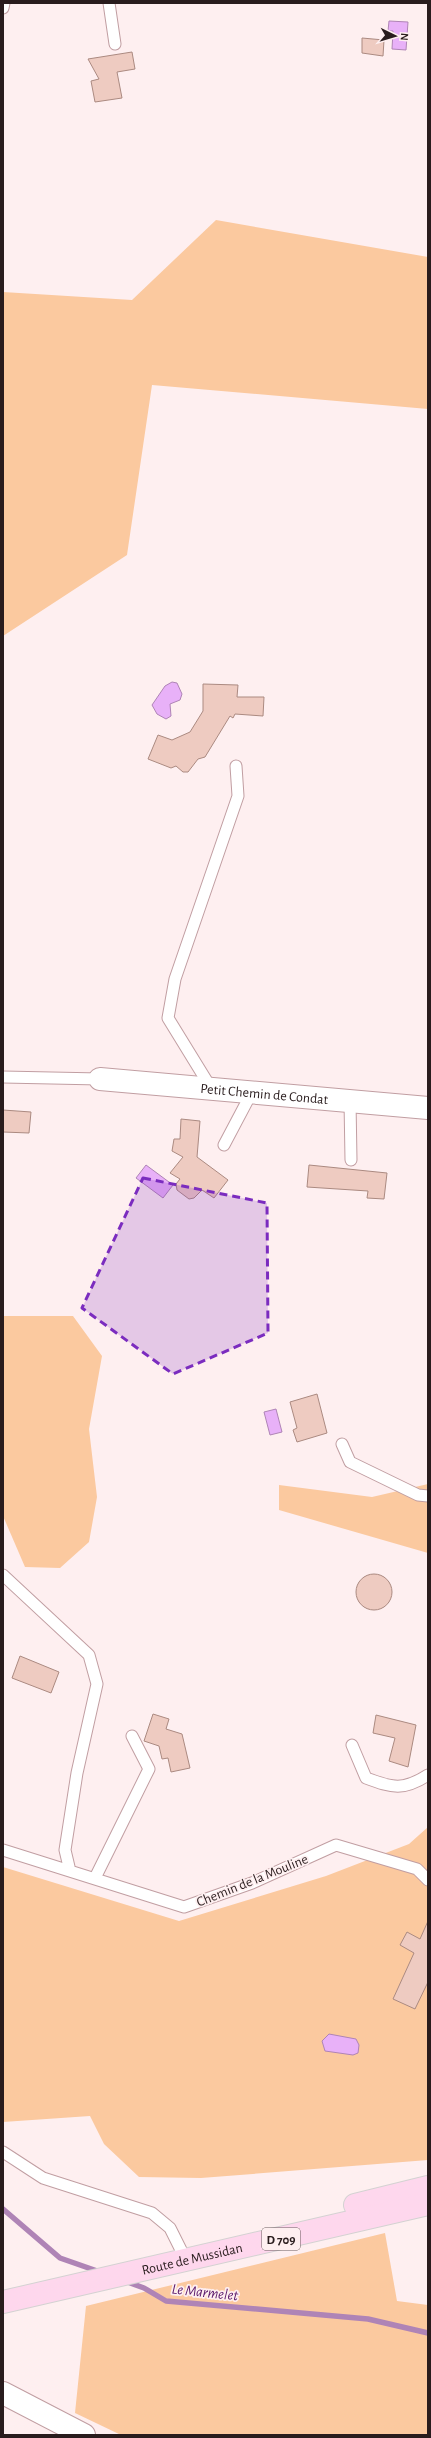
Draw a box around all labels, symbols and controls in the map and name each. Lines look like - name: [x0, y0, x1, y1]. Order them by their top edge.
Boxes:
- north arrow: [375, 16, 415, 56]
- text: N: [399, 33, 410, 41]
- street label: Petit Chemin de Condat: [200, 1082, 329, 1107]
- street label: Chemin de la Mouline: [195, 1852, 310, 1910]
- road number: D 709: [262, 2228, 300, 2250]
- street label: Route de Mussidan: [141, 2241, 244, 2278]
- water label: Le Marmelet: [171, 2282, 239, 2303]

